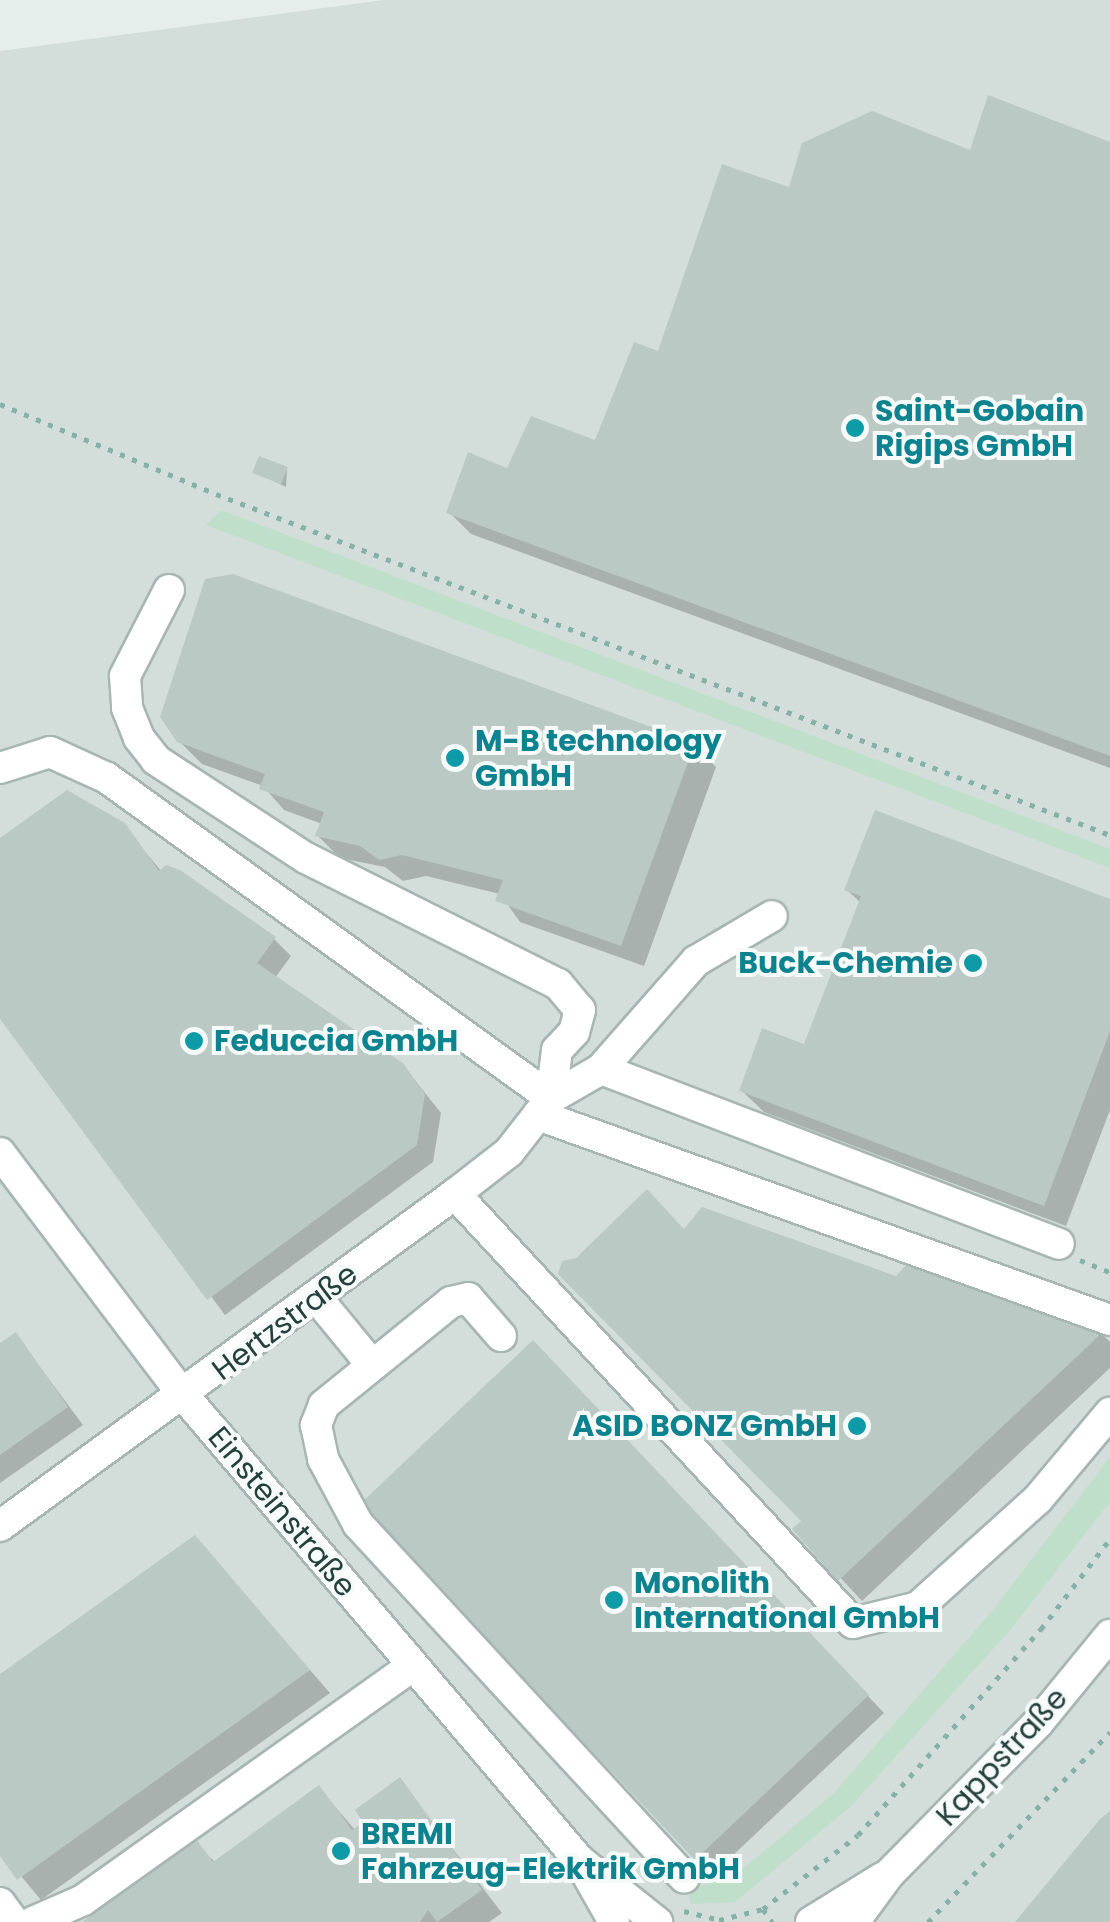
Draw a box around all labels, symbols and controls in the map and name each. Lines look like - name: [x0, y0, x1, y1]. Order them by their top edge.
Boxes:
- place label: Saint-Gobain Rigips GmbH: [875, 393, 1084, 464]
- marker: Saint-Gobain Rigips GmbH: [844, 417, 866, 439]
- place label: M-B technology GmbH: [475, 723, 722, 794]
- marker: M-B technology GmbH: [444, 747, 466, 769]
- place label: Buck-Chemie: [738, 945, 953, 981]
- marker: Buck-Chemie: [962, 952, 984, 974]
- place label: Feduccia GmbH: [214, 1023, 458, 1059]
- marker: Feduccia GmbH: [183, 1030, 205, 1052]
- street label: Hertzstraße: [205, 1256, 365, 1388]
- place label: ASID BONZ GmbH: [572, 1408, 837, 1444]
- marker: ASID BONZ GmbH: [846, 1415, 868, 1437]
- street label: Einsteinstraße: [200, 1420, 364, 1604]
- place label: Monolith International GmbH: [634, 1565, 940, 1636]
- marker: Monolith International GmbH: [603, 1589, 625, 1611]
- street label: Kappstraße: [929, 1680, 1075, 1834]
- place label: BREMI Fahrzeug-Elektrik GmbH: [361, 1816, 740, 1886]
- marker: BREMI Fahrzeug-Elektrik GmbH: [330, 1840, 352, 1862]

